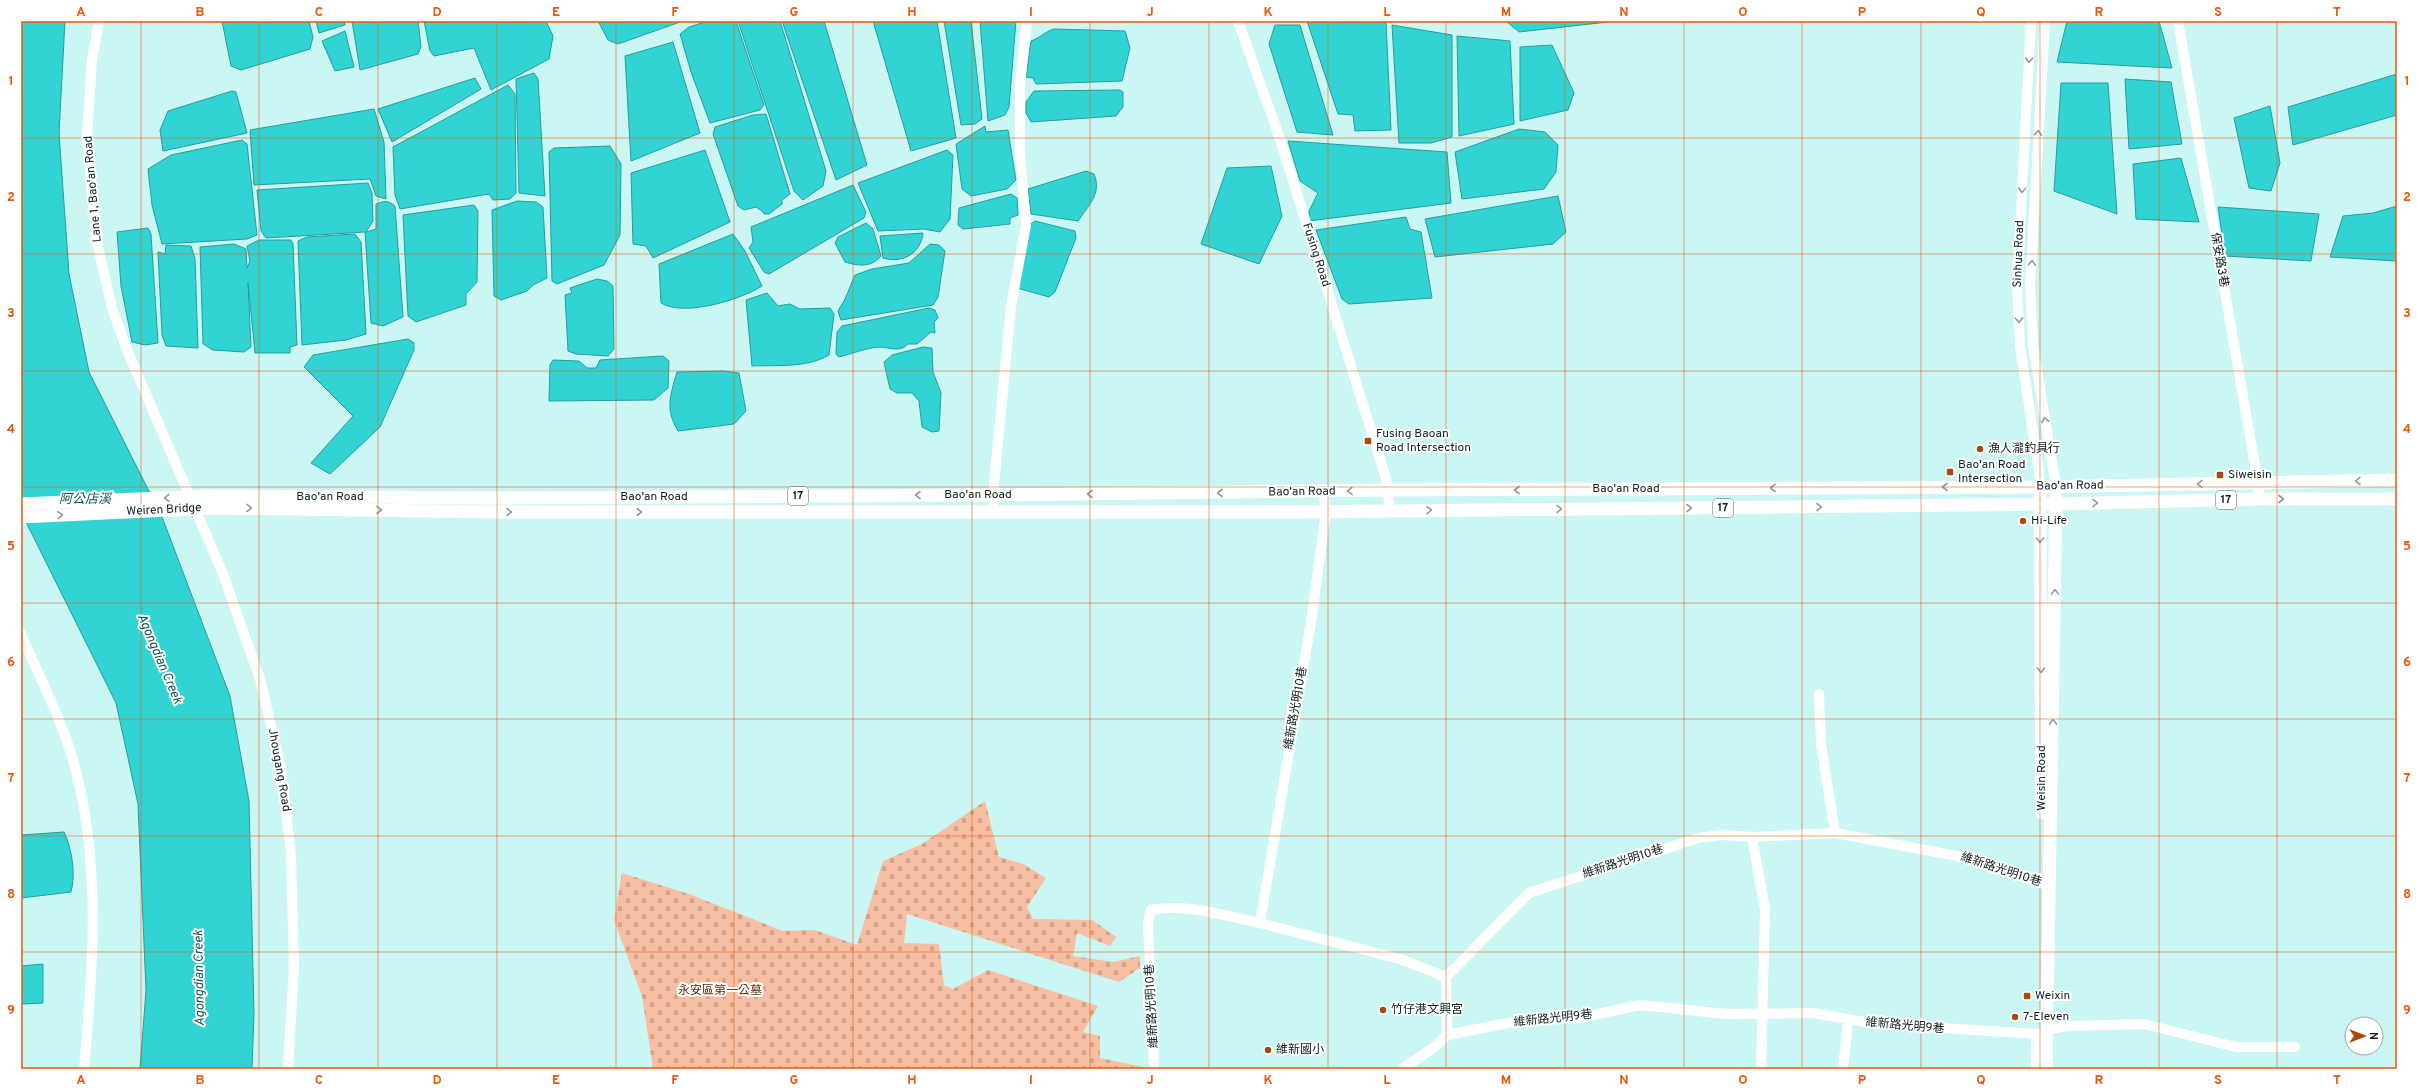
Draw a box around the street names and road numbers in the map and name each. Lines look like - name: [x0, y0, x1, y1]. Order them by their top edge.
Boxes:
- street label: Lane 1, Bao'an Road: [80, 135, 106, 243]
- street label: Sinhua Road: [2010, 220, 2028, 288]
- street label: Fusing Road: [1298, 221, 1334, 289]
- street label: 保安路3巷: [2206, 231, 2232, 289]
- street label: Bao'an Road: [2036, 477, 2104, 495]
- street label: Bao'an Road: [1592, 481, 1660, 497]
- street label: Bao'an Road: [1268, 483, 1336, 501]
- road number: 17: [788, 487, 808, 505]
- street label: Bao'an Road: [944, 487, 1012, 503]
- street label: Bao'an Road: [296, 489, 364, 505]
- street label: Bao'an Road: [620, 489, 688, 505]
- road number: 17: [2216, 491, 2236, 509]
- road number: 17: [1713, 499, 1733, 517]
- street label: Weiren Bridge: [126, 500, 202, 520]
- street label: 維新路光明10巷: [1281, 665, 1311, 751]
- street label: Jhougang Road: [264, 727, 294, 813]
- street label: Weisin Road: [2034, 745, 2050, 811]
- street label: 維新路光明10巷: [1580, 841, 1666, 883]
- street label: 維新路光明10巷: [1958, 849, 2044, 891]
- street label: 維新路光明10巷: [1142, 964, 1162, 1048]
- street label: 維新路光明9巷: [1513, 1007, 1593, 1031]
- street label: 維新路光明9巷: [1865, 1015, 1945, 1037]

